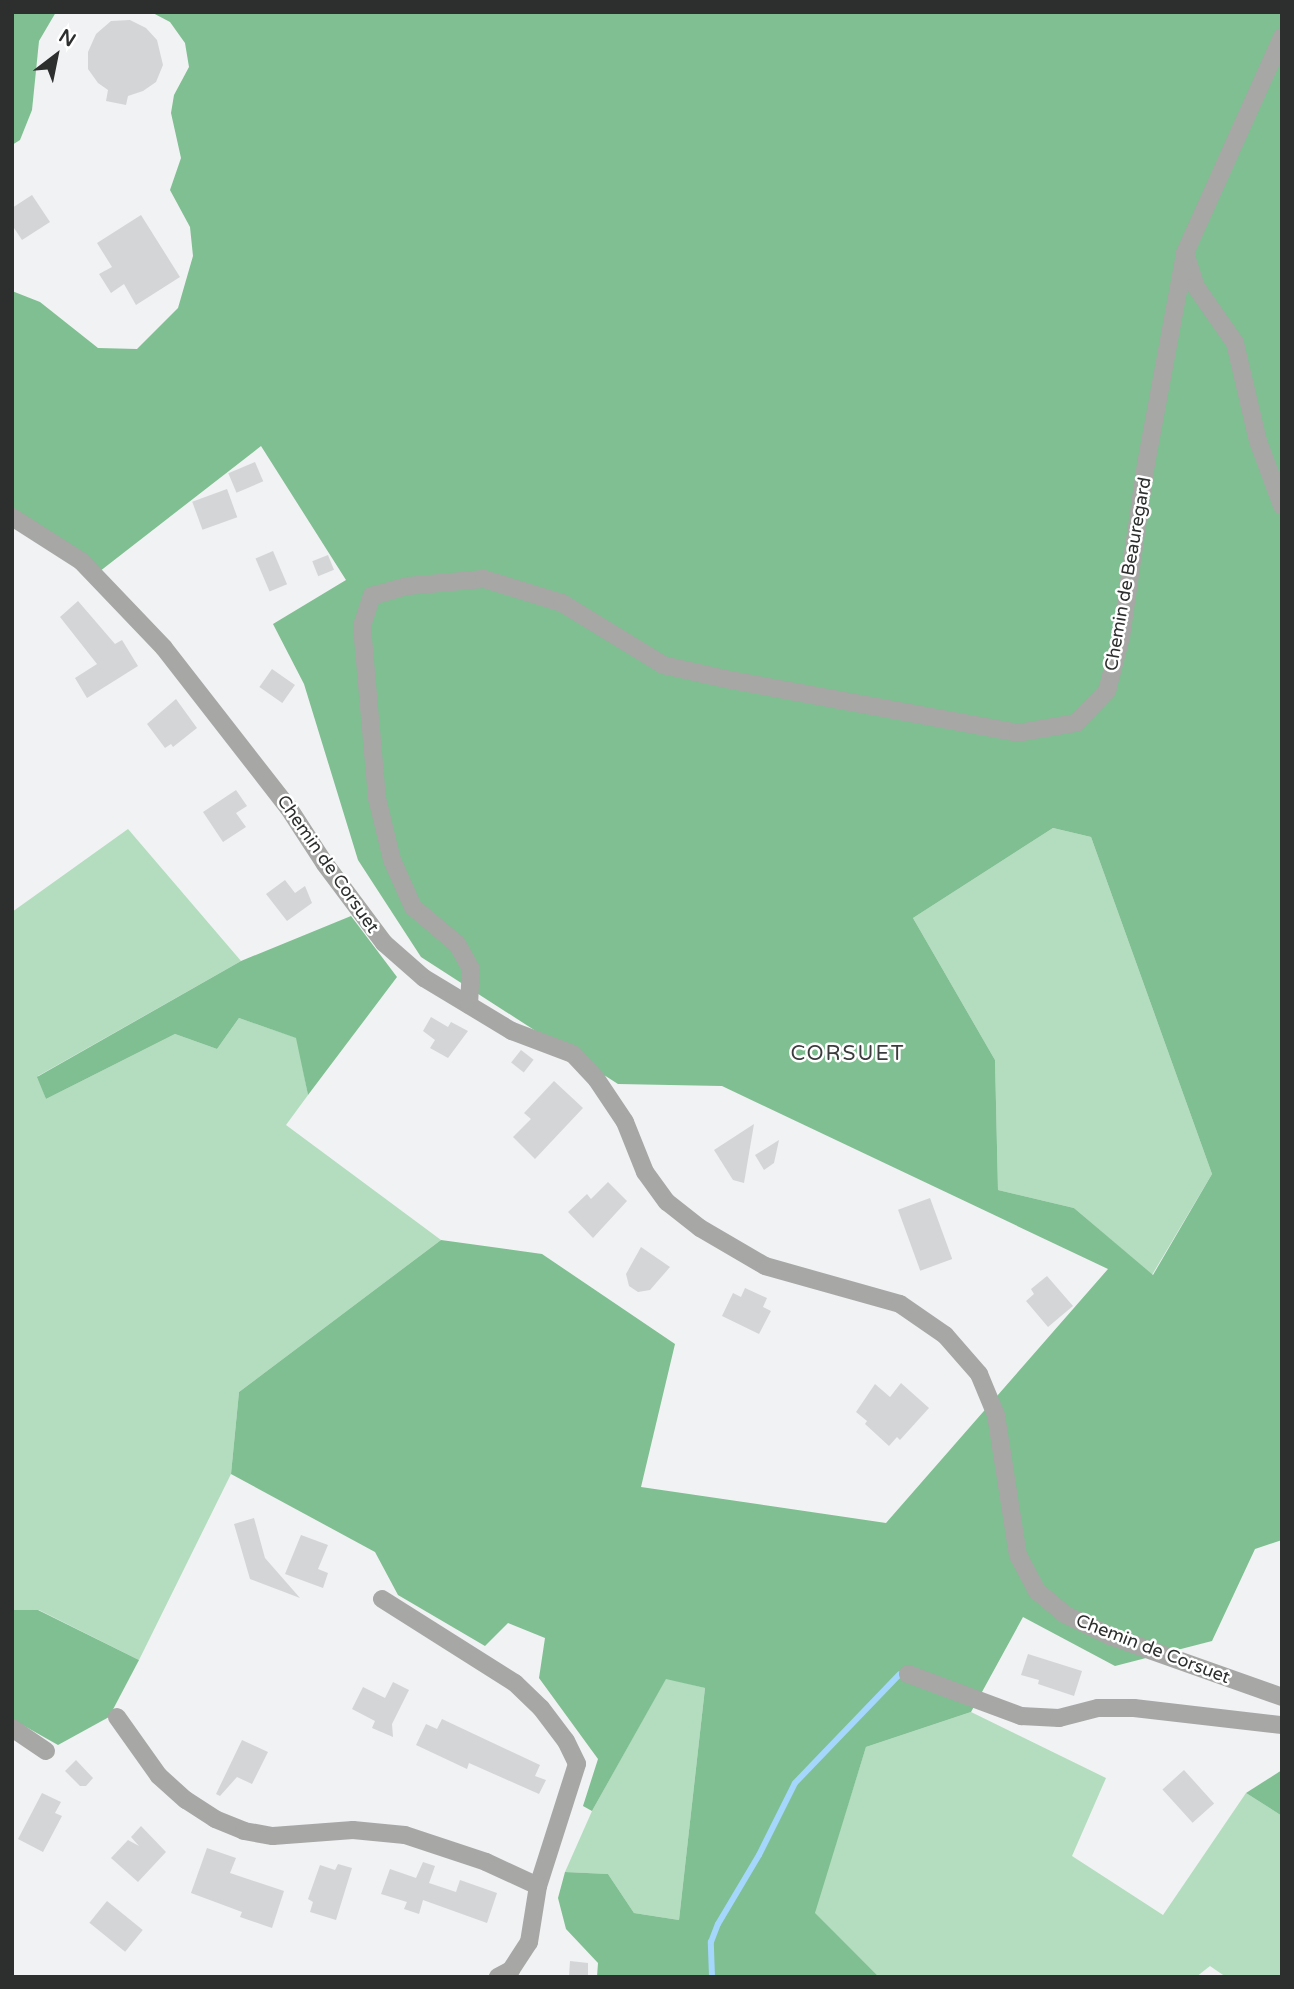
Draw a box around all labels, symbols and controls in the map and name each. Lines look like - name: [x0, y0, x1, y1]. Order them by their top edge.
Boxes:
- north arrow: [21, 21, 91, 91]
- text: N: [55, 25, 79, 52]
- street label: Chemin de Beauregard: [1100, 475, 1156, 673]
- street label: Chemin de Corsuet: [272, 791, 384, 937]
- district label: CORSUET: [791, 1041, 905, 1067]
- street label: Chemin de Corsuet: [1073, 1610, 1233, 1688]

